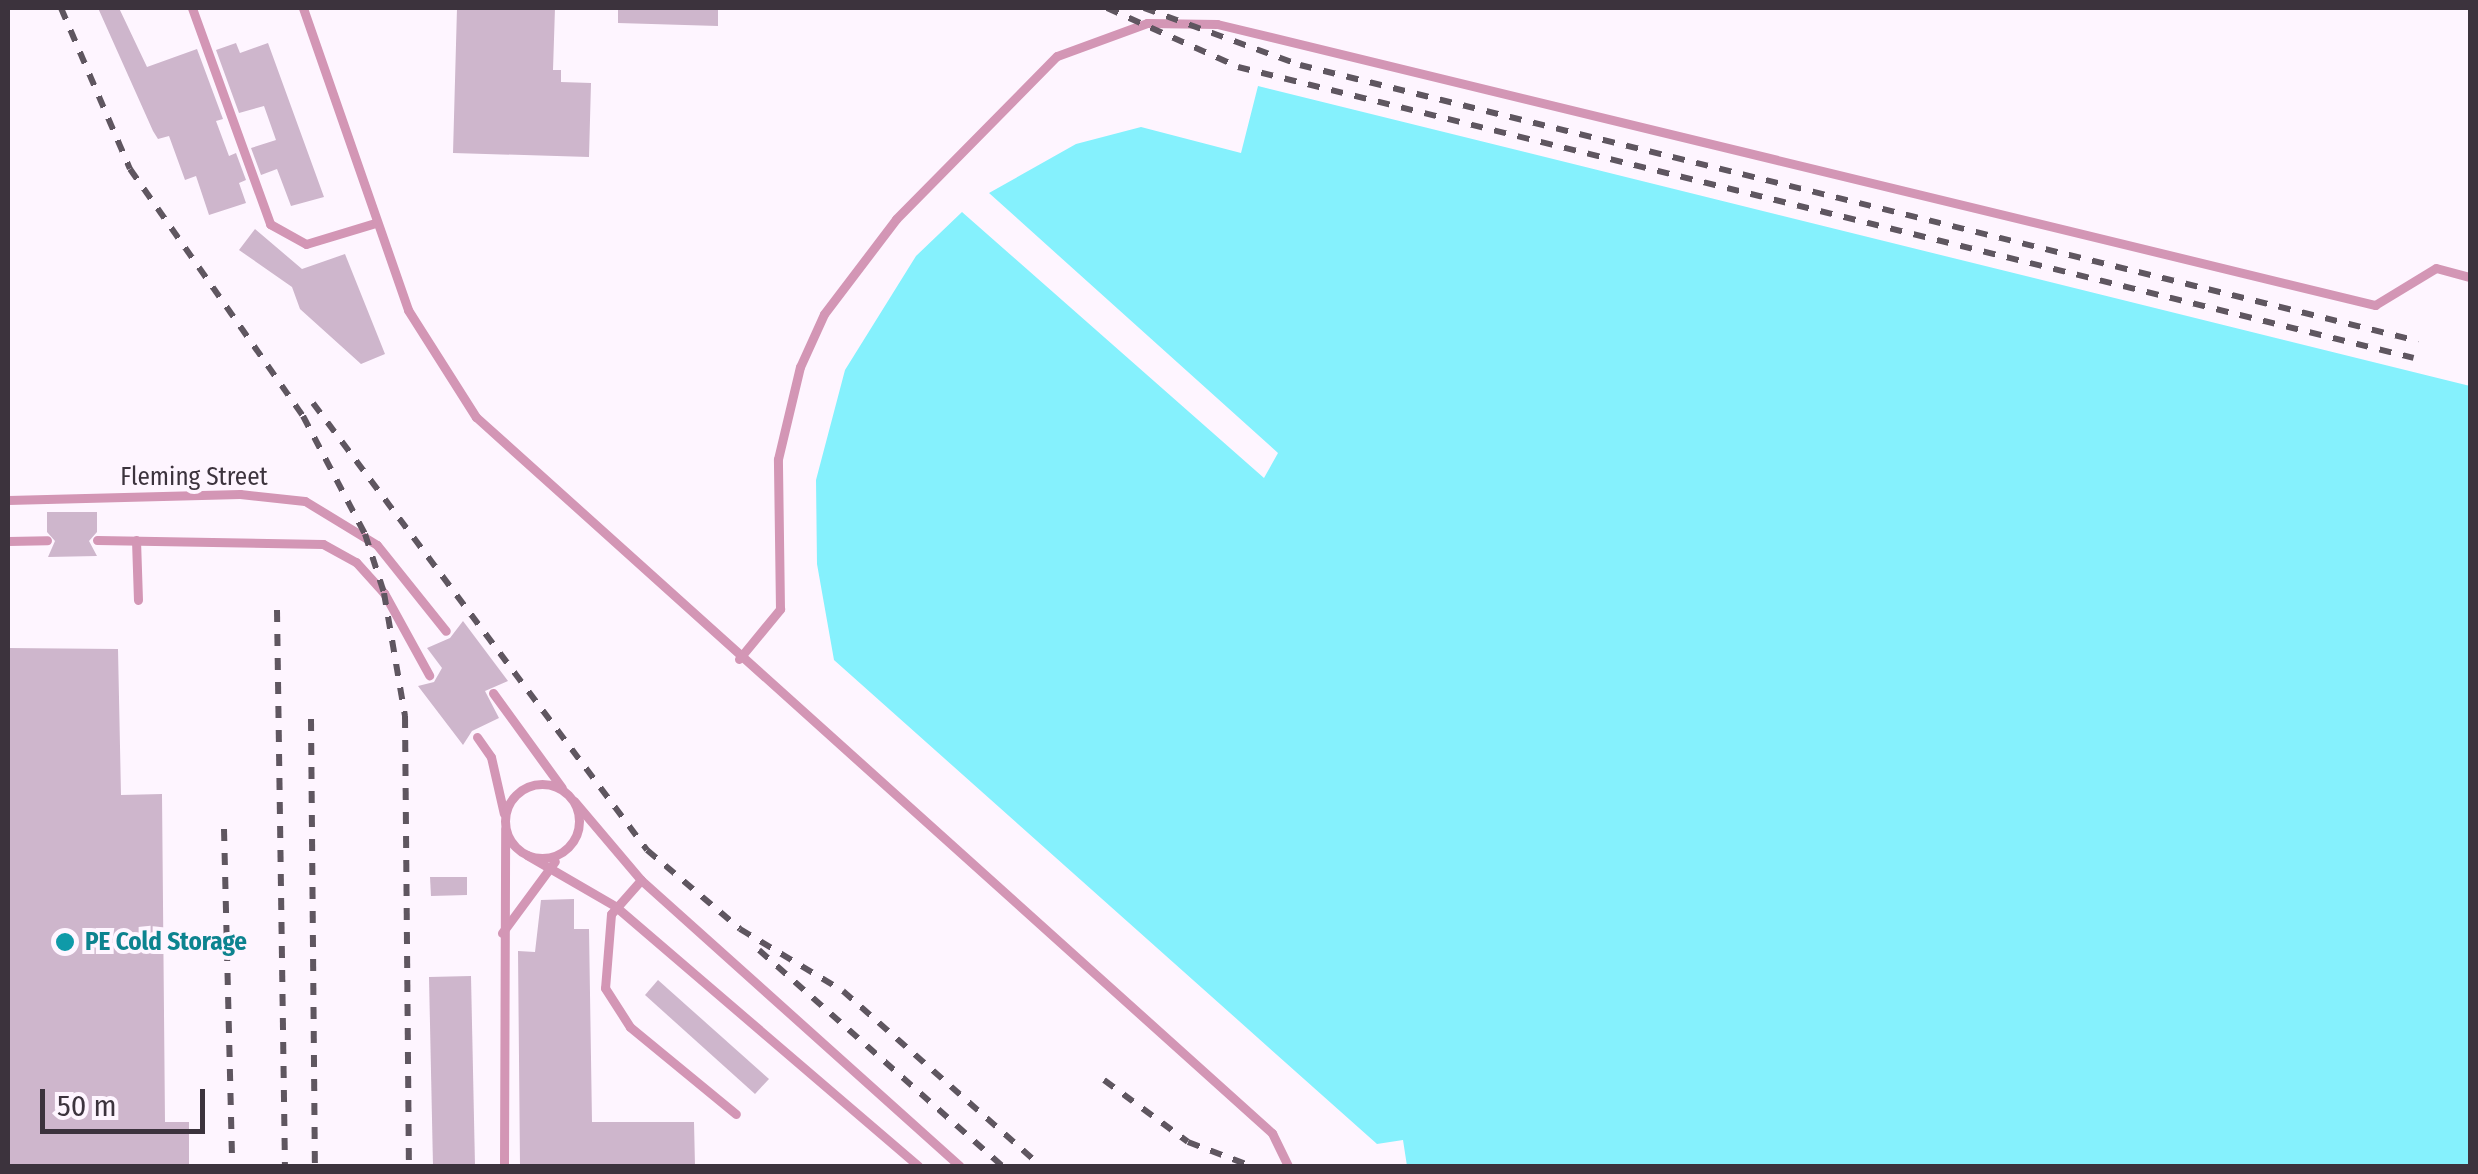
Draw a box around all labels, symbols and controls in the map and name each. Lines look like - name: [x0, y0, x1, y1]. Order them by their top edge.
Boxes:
- street label: Fleming Street: [120, 462, 268, 492]
- place label: PE Cold Storage: [85, 927, 247, 957]
- marker: PE Cold Storage: [54, 931, 76, 953]
- scale bar: [45, 1069, 210, 1131]
- text: 50 m: [57, 1088, 117, 1124]

